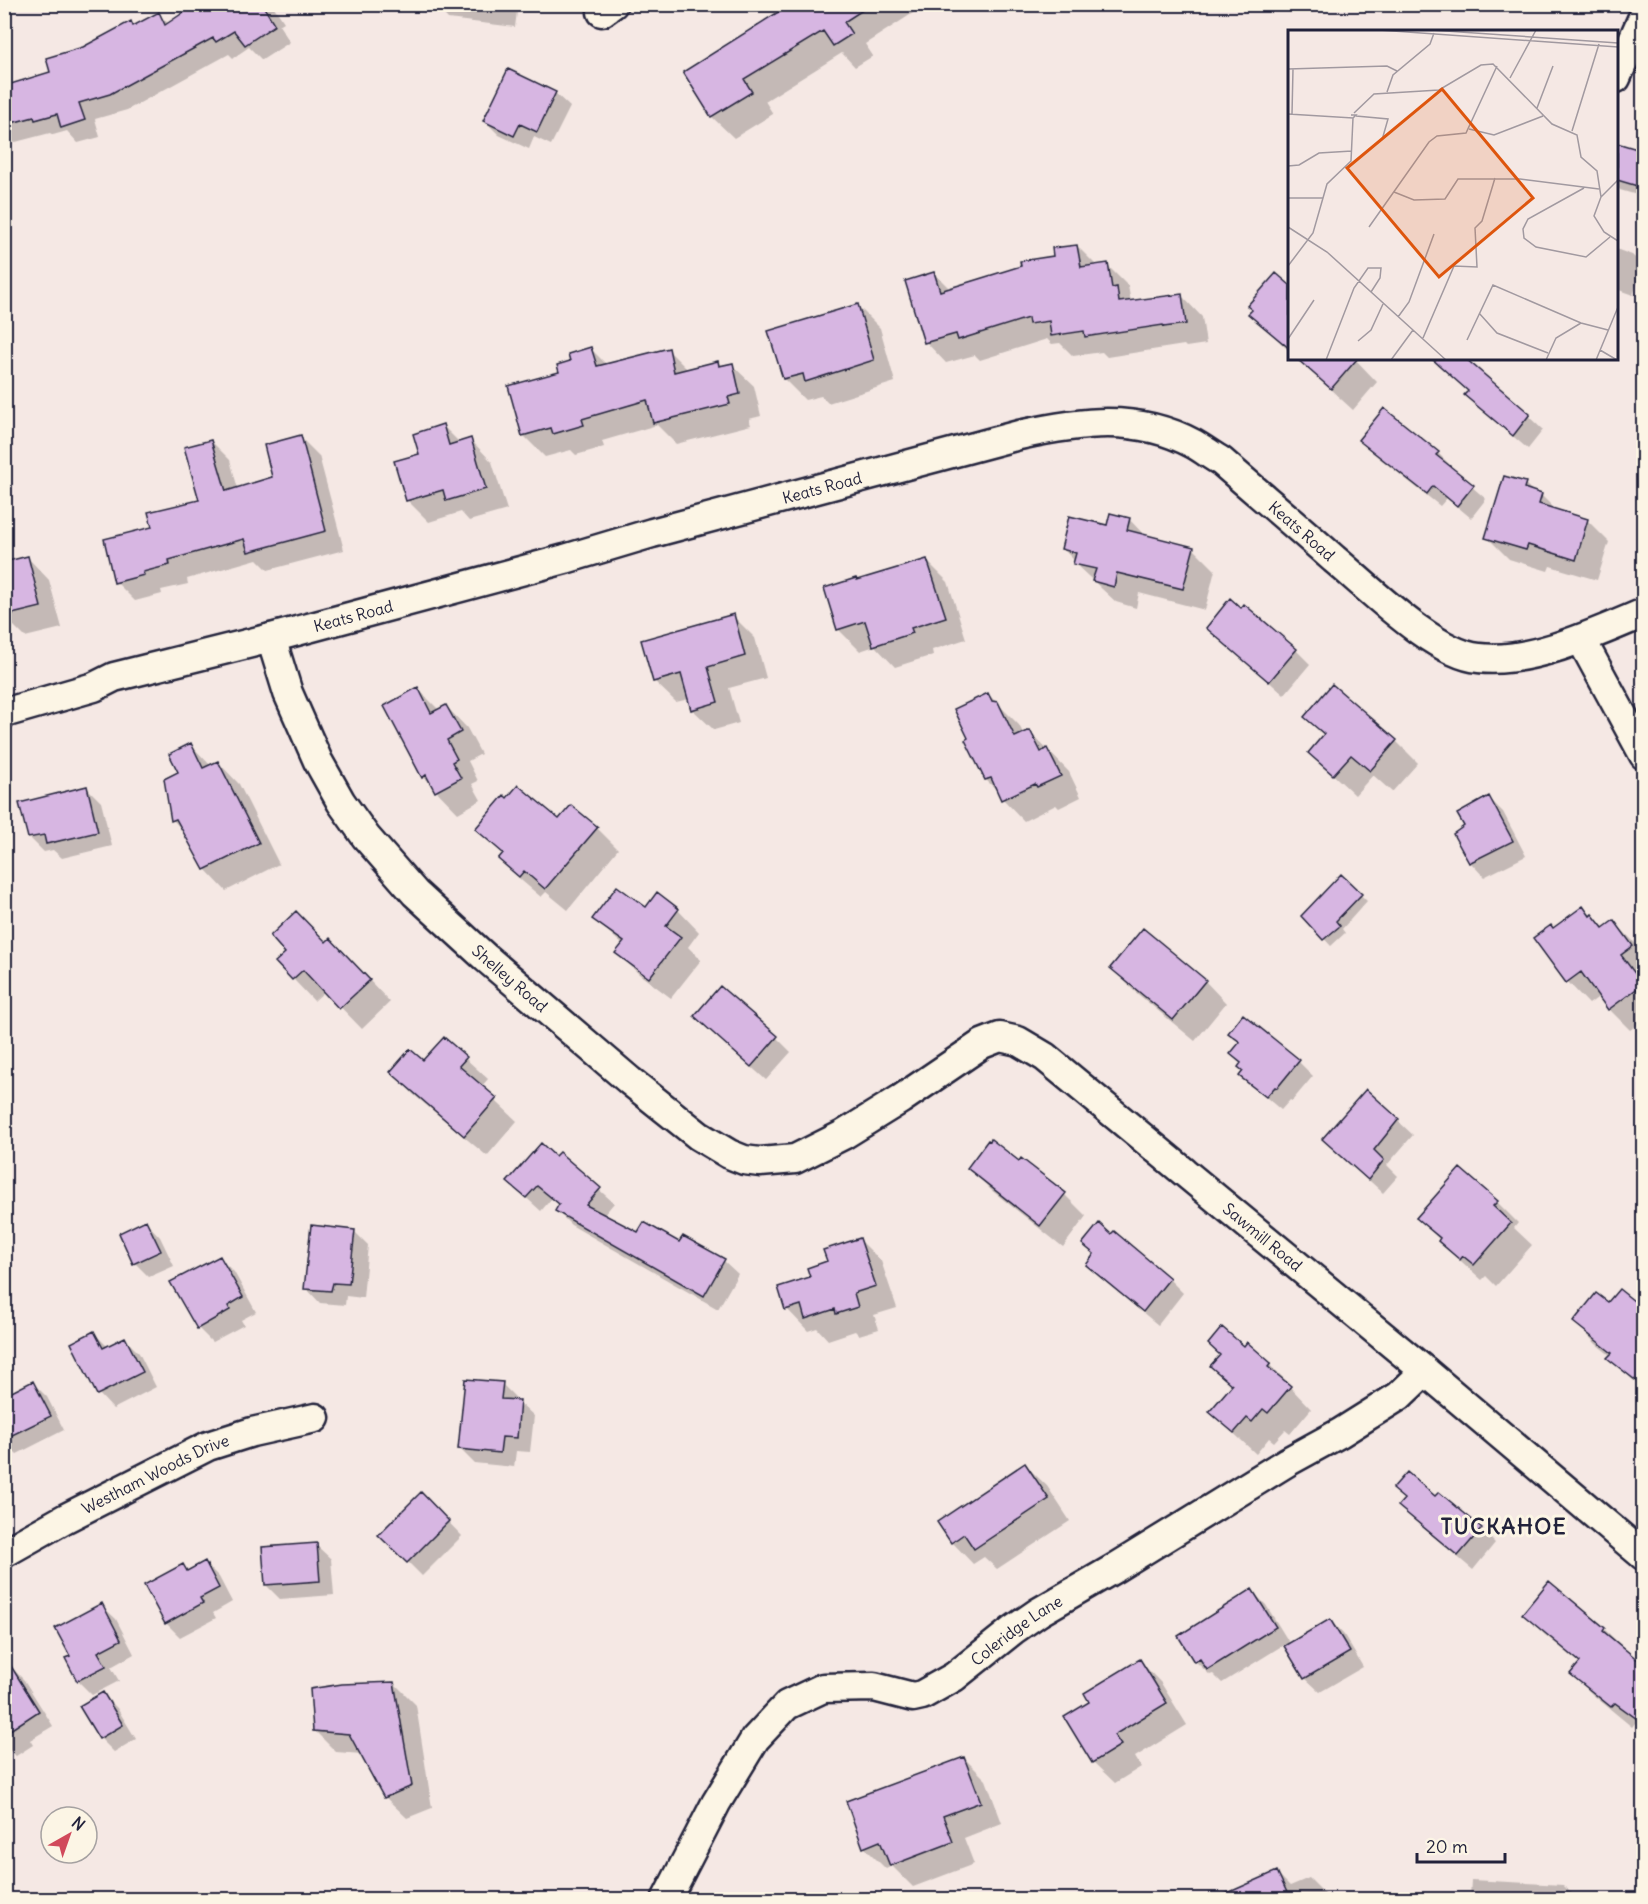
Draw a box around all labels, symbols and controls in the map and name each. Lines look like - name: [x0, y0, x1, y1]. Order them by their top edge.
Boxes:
- inset map: [1288, 30, 1618, 360]
- street label: Keats Road: [780, 467, 864, 508]
- street label: Keats Road: [1265, 497, 1339, 565]
- street label: Keats Road: [311, 596, 395, 636]
- street label: Shelley Road: [468, 940, 552, 1016]
- street label: Sawmill Road: [1219, 1198, 1306, 1275]
- street label: Westham Woods Drive: [78, 1430, 232, 1518]
- district label: TUCKAHOE: [1441, 1512, 1567, 1540]
- street label: Coleridge Lane: [967, 1591, 1066, 1670]
- north arrow: [39, 1805, 99, 1865]
- text: N: [68, 1812, 89, 1835]
- scale bar: [1417, 1826, 1506, 1864]
- text: 20 m: [1426, 1835, 1468, 1858]

